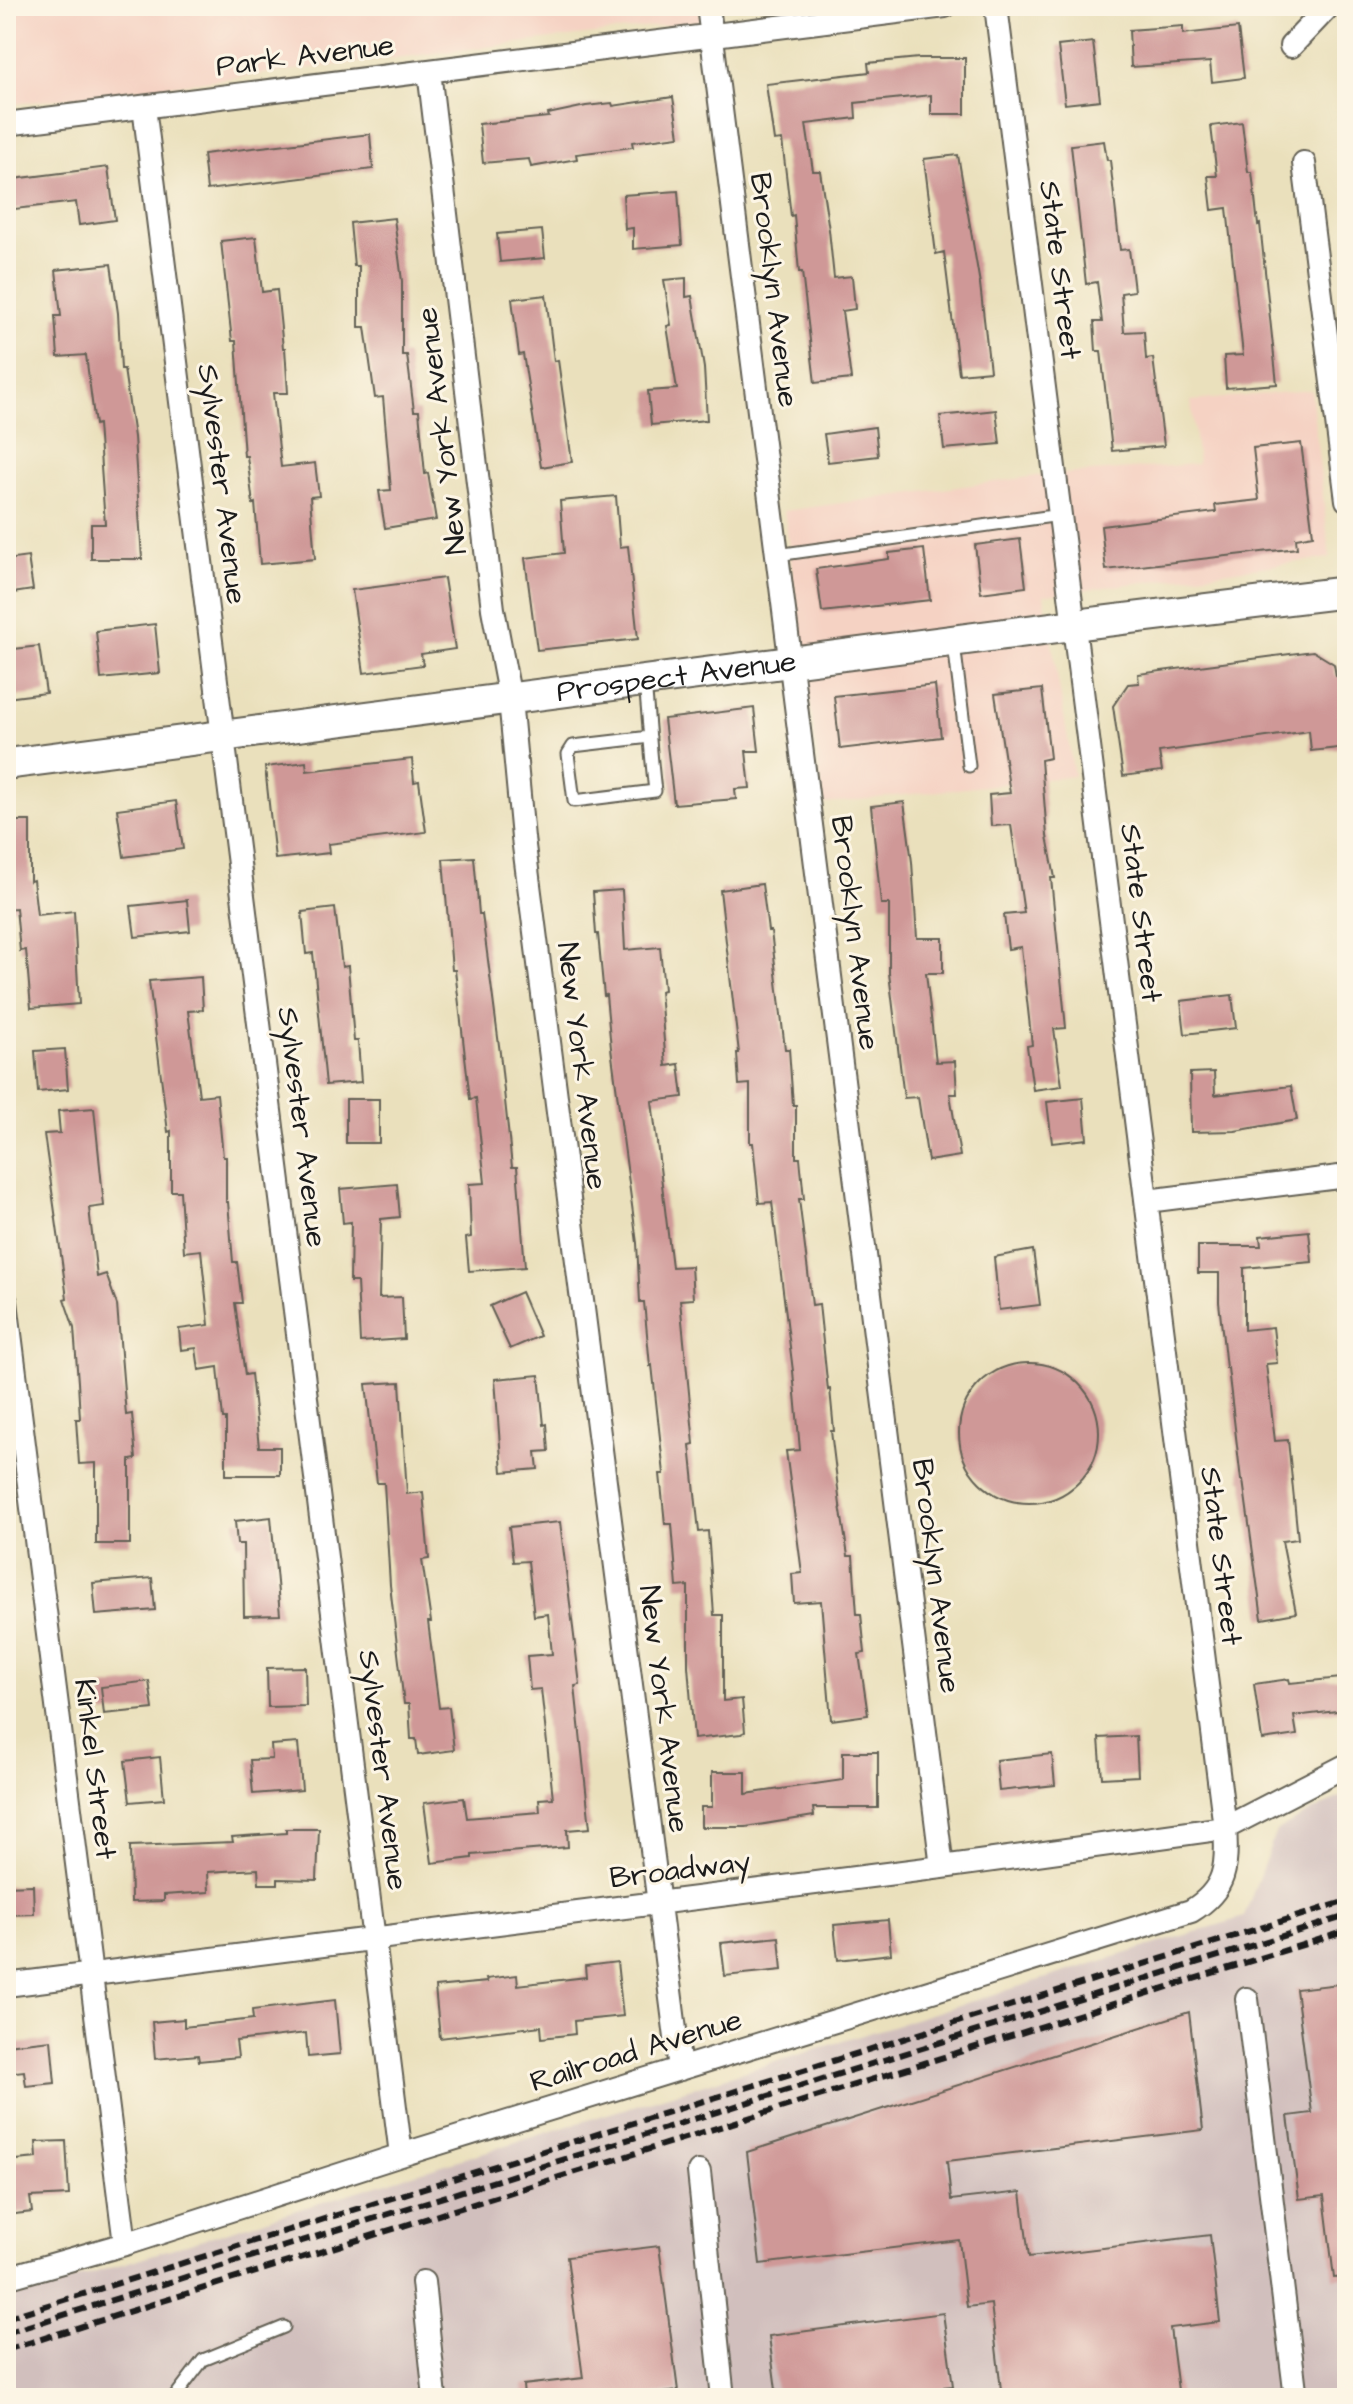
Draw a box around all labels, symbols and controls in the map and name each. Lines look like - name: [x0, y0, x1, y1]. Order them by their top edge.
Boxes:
- street label: Park Avenue: [214, 24, 396, 88]
- street label: Brooklyn Avenue: [738, 170, 809, 410]
- street label: State Street: [1028, 178, 1092, 362]
- street label: New York Avenue: [406, 305, 478, 557]
- street label: Sylvester Avenue: [185, 361, 258, 607]
- street label: Prospect Avenue: [554, 640, 799, 713]
- street label: Brooklyn Avenue: [819, 813, 890, 1053]
- street label: State Street: [1109, 821, 1173, 1005]
- street label: New York Avenue: [546, 940, 618, 1192]
- street label: Sylvester Avenue: [265, 1004, 338, 1250]
- street label: Brooklyn Avenue: [900, 1456, 971, 1696]
- street label: State Street: [1189, 1464, 1253, 1648]
- street label: New York Avenue: [628, 1583, 700, 1835]
- street label: Sylvester Avenue: [346, 1647, 419, 1893]
- street label: Kinkel Street: [63, 1676, 127, 1862]
- street label: Broadway: [607, 1841, 753, 1900]
- street label: Railroad Avenue: [525, 1999, 747, 2103]

